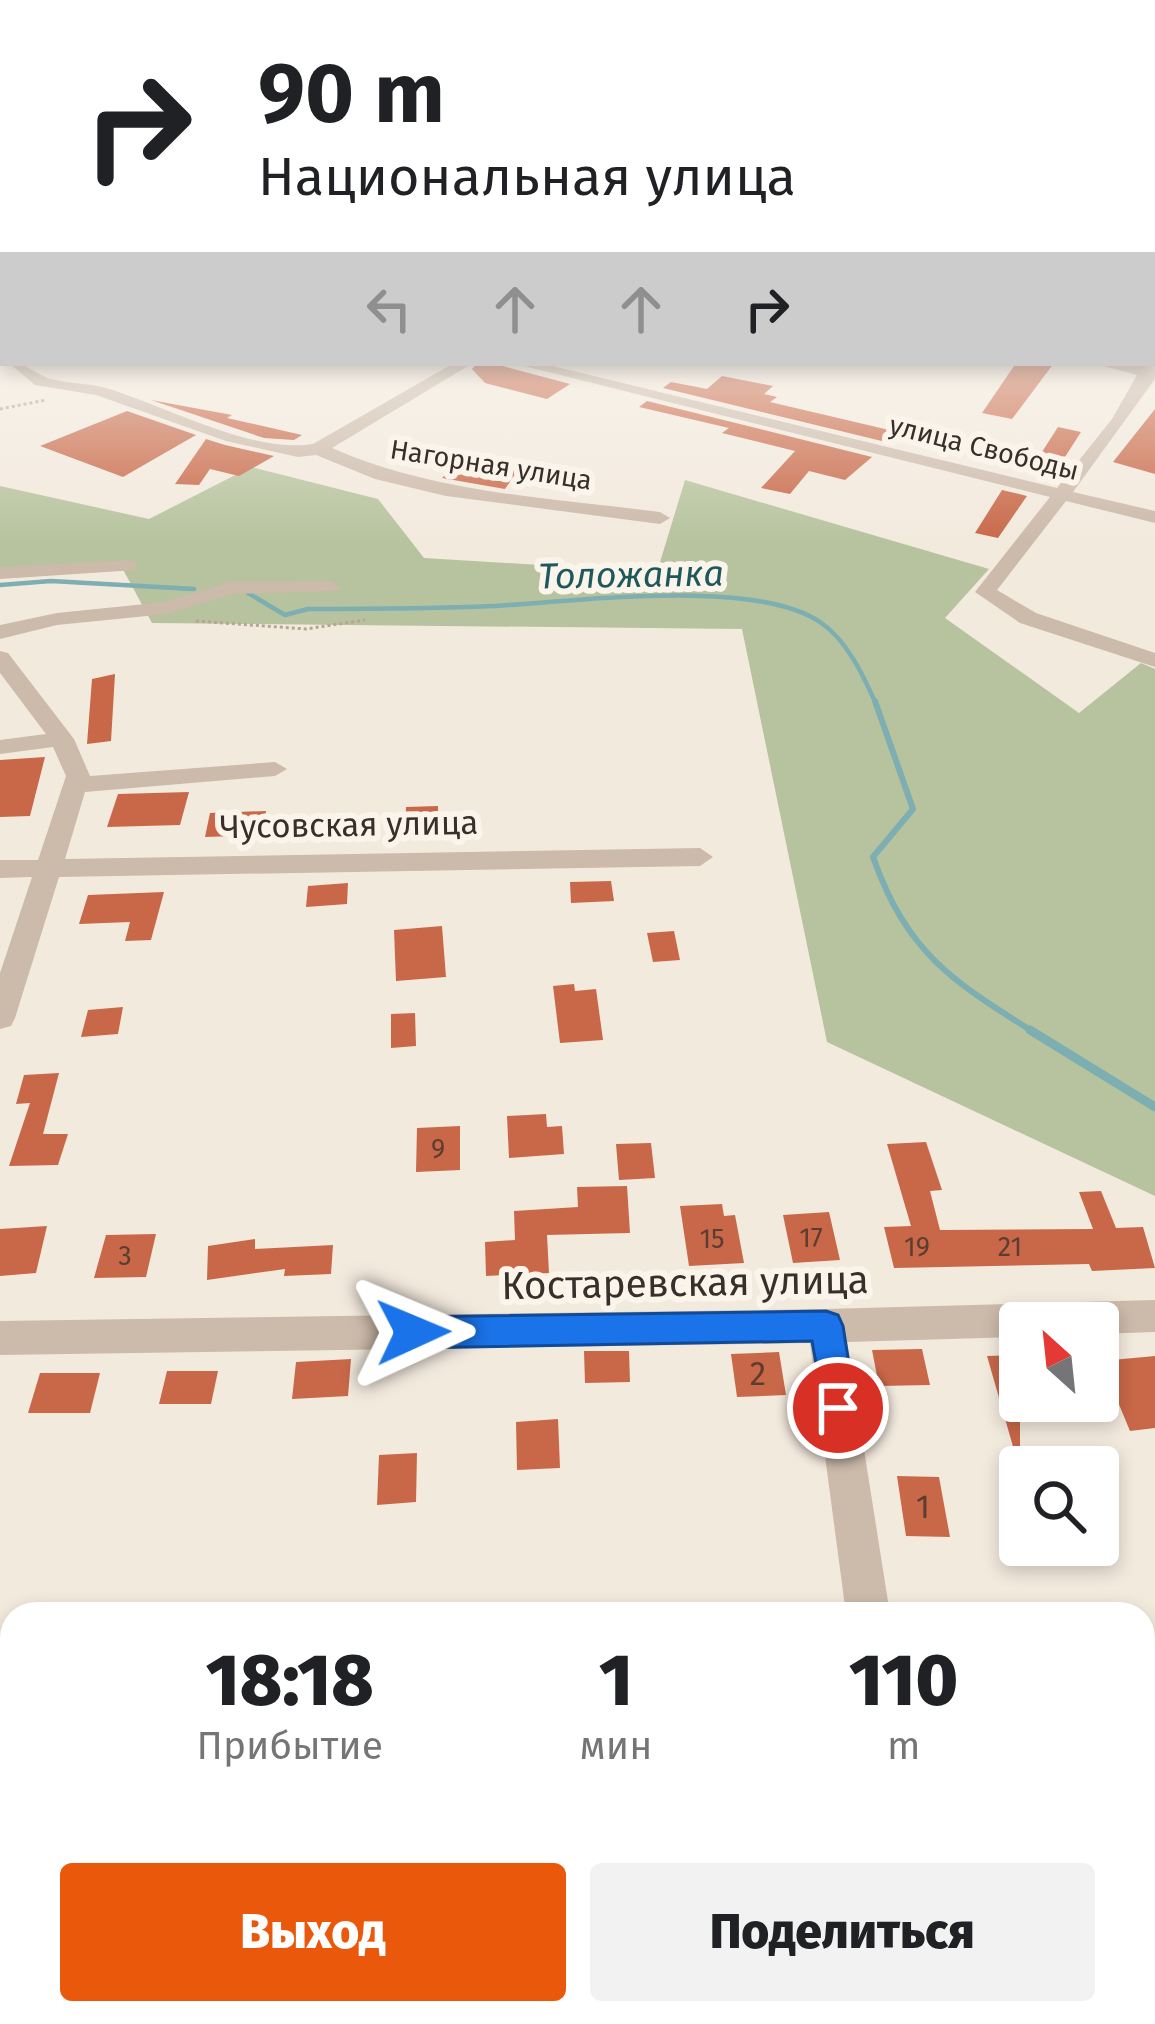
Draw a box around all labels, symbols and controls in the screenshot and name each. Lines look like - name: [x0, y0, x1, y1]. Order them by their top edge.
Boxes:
- text: 90 m: [258, 43, 445, 144]
- icon: right: [60, 48, 216, 204]
- text: Национальная улица: [258, 145, 796, 209]
- icon: left: [356, 276, 422, 342]
- icon: ahead: [482, 276, 548, 342]
- icon: ahead: [608, 276, 674, 342]
- icon: right: [734, 276, 800, 342]
- street label: улица Свободы: [886, 409, 1082, 487]
- street label: Нагорная улица: [388, 433, 594, 497]
- water label: Толожанка: [538, 551, 724, 599]
- street label: Чусовская улица: [219, 803, 479, 847]
- house number: 9: [431, 1133, 445, 1165]
- house number: 17: [799, 1222, 823, 1254]
- house number: 15: [699, 1223, 725, 1255]
- house number: 19: [904, 1231, 930, 1263]
- house number: 21: [998, 1231, 1022, 1263]
- house number: 3: [118, 1240, 132, 1272]
- street label: Костаревская улица: [501, 1257, 869, 1309]
- position arrow: [350, 1269, 476, 1395]
- north arrow: [999, 1302, 1119, 1422]
- map controls: [999, 1302, 1119, 1566]
- house number: 2: [750, 1354, 766, 1394]
- pin: [787, 1357, 889, 1459]
- icon: arrive: [805, 1375, 871, 1441]
- button: search: [999, 1446, 1119, 1566]
- house number: 1: [916, 1487, 930, 1527]
- text: 18:18: [206, 1638, 374, 1724]
- text: 1: [599, 1638, 633, 1724]
- text: 110: [849, 1638, 958, 1724]
- text: Прибытие: [197, 1723, 383, 1769]
- text: мин: [580, 1723, 652, 1769]
- text: m: [887, 1723, 920, 1769]
- button: Выход: [60, 1863, 566, 2001]
- button: Поделиться: [590, 1863, 1095, 2001]

